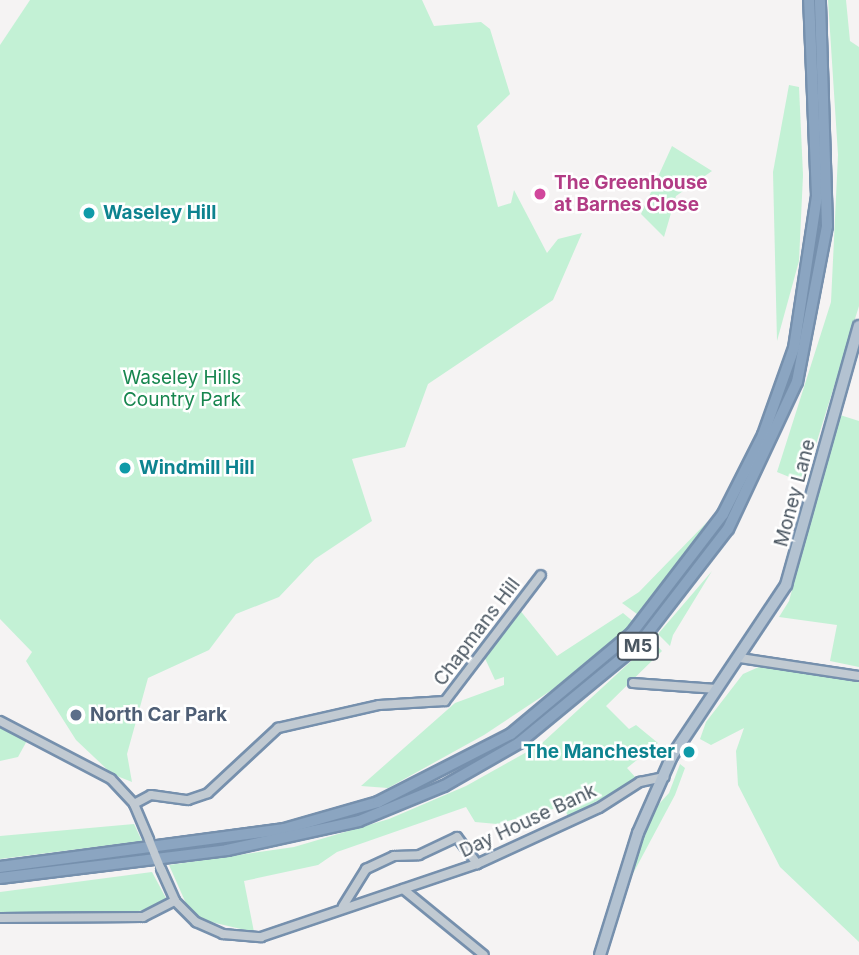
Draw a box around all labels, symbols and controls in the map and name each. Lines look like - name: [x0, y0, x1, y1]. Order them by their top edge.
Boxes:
- place label: The Greenhouse at Barnes Close: [554, 172, 708, 216]
- marker: The Greenhouse at Barnes Close: [532, 186, 548, 202]
- place label: Waseley Hill: [103, 202, 216, 224]
- marker: Waseley Hill: [81, 205, 97, 221]
- park label: Waseley Hills Country Park: [123, 367, 241, 411]
- street label: Money Lane: [770, 437, 820, 549]
- place label: Windmill Hill: [139, 457, 255, 479]
- marker: Windmill Hill: [117, 460, 133, 476]
- street label: Chapmans Hill: [429, 574, 525, 690]
- road number: M5: [615, 632, 661, 660]
- place label: North Car Park: [90, 704, 227, 726]
- marker: North Car Park: [68, 707, 84, 723]
- place label: The Manchester: [523, 741, 675, 763]
- marker: The Manchester: [681, 744, 697, 760]
- street label: Day House Bank: [456, 779, 600, 863]

